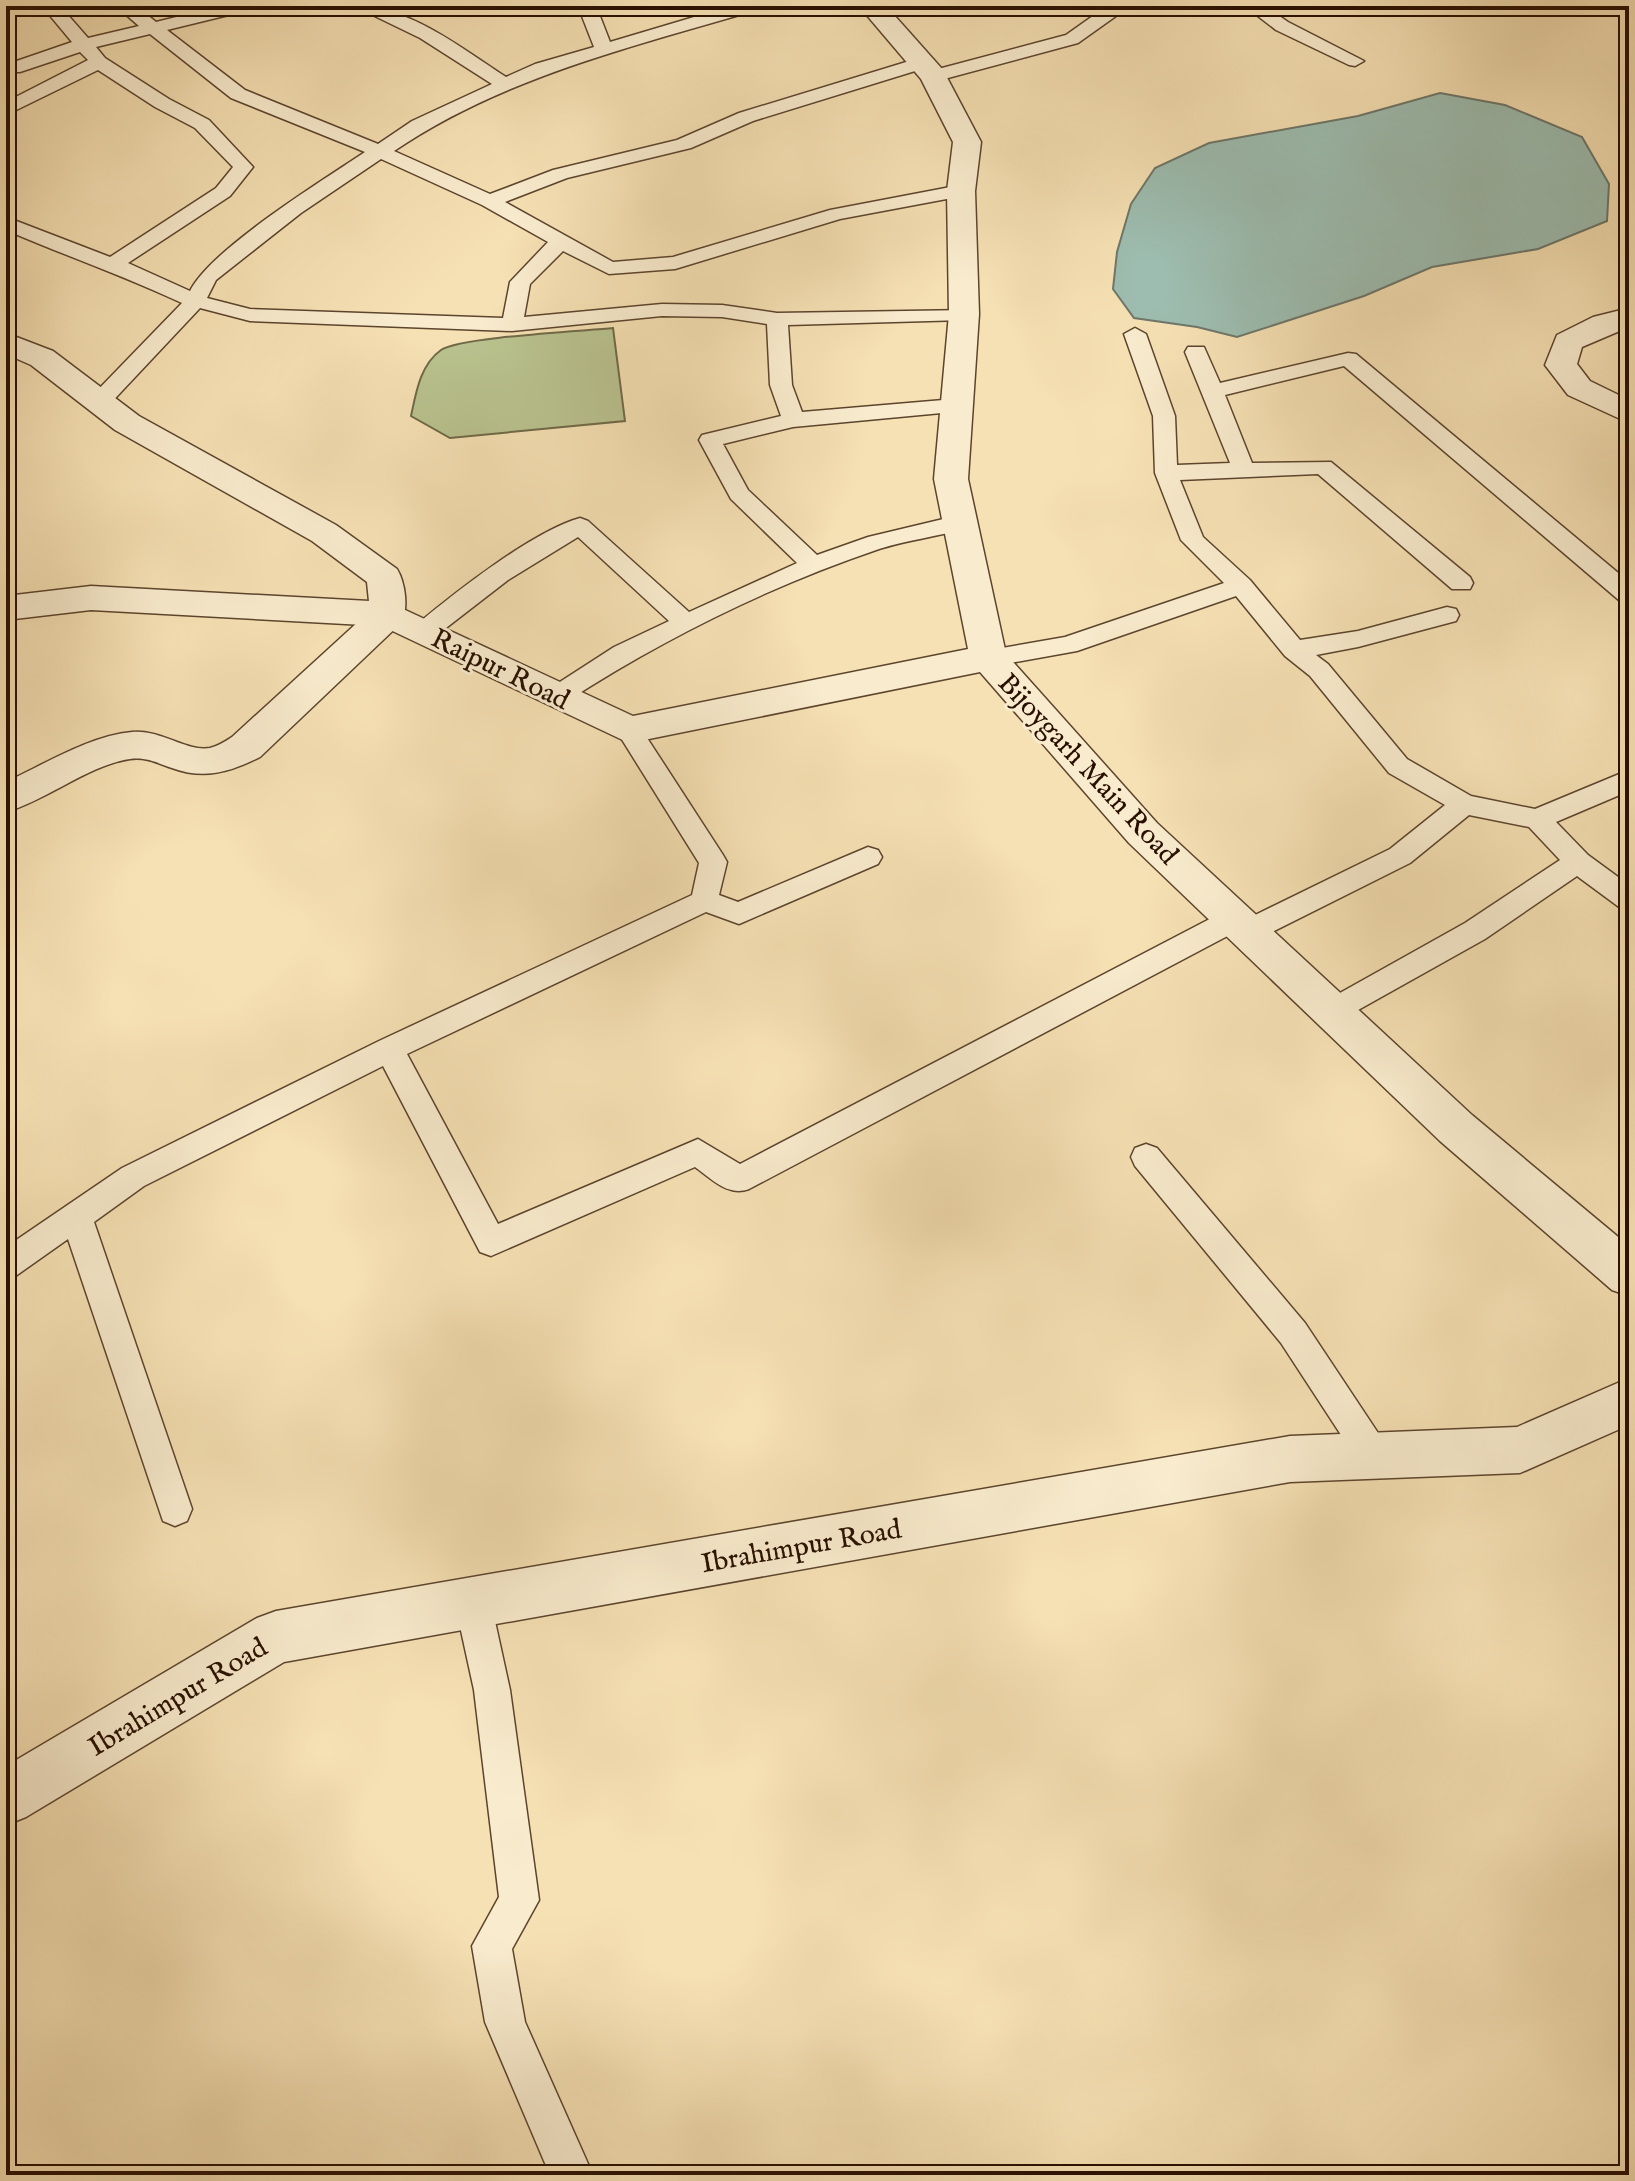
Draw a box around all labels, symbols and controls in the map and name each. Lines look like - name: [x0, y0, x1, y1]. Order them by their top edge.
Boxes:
- street label: Raipur Road: [425, 622, 575, 719]
- street label: Bijoygarh Main Road: [989, 667, 1185, 873]
- street label: Ibrahimpur Road: [699, 1513, 904, 1582]
- street label: Ibrahimpur Road: [82, 1631, 274, 1765]

